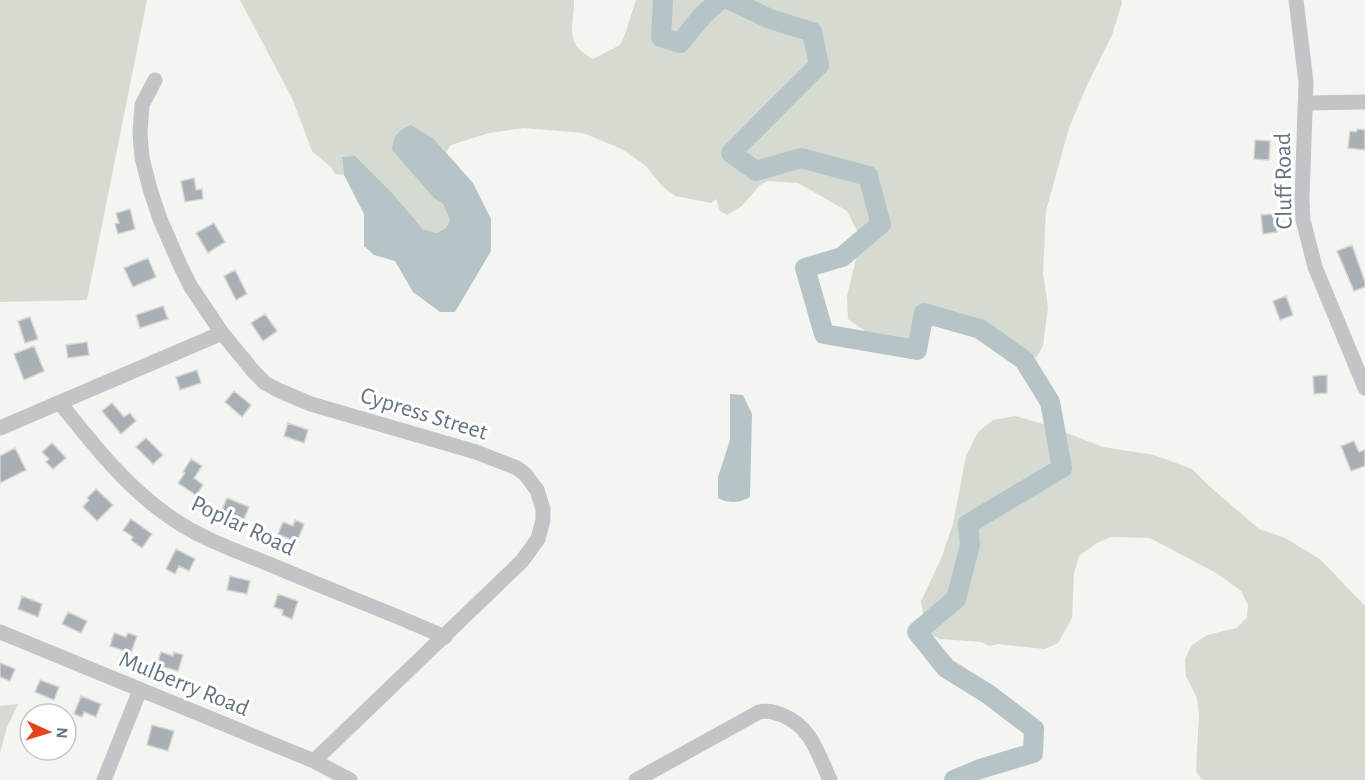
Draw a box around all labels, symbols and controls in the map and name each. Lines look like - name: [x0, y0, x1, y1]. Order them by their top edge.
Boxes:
- street label: Cluff Road: [1271, 132, 1297, 230]
- street label: Cypress Street: [358, 383, 491, 445]
- street label: Poplar Road: [187, 492, 299, 560]
- street label: Mulberry Road: [116, 647, 252, 721]
- north arrow: [18, 702, 78, 762]
- text: N: [54, 727, 70, 739]

